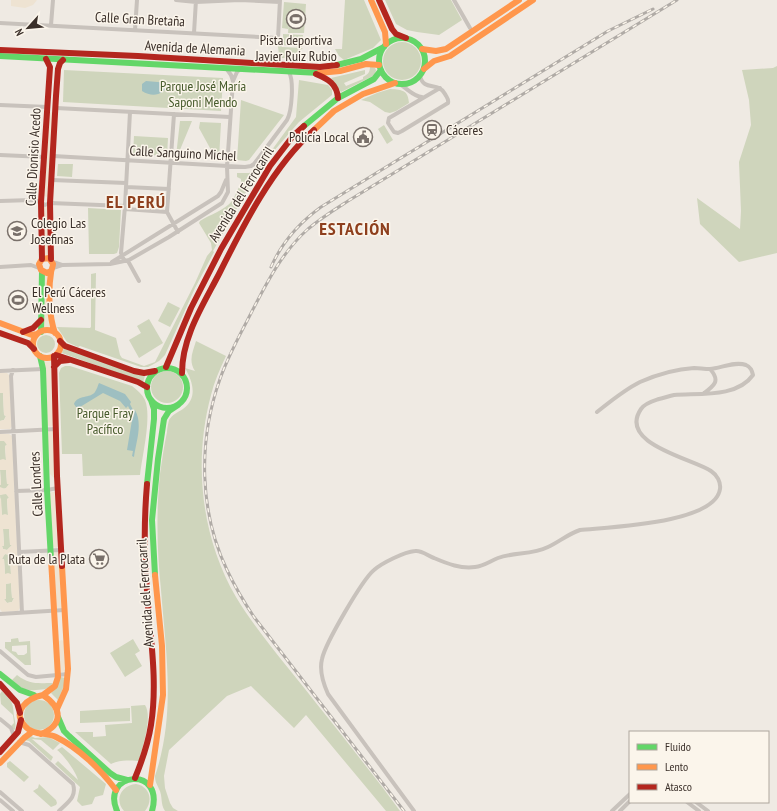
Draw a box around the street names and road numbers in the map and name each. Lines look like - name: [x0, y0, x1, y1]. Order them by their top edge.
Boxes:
- street label: Calle Gran Bretaña: [95, 8, 185, 30]
- street label: Avenida de Alemania: [144, 36, 246, 60]
- street label: Calle Dionisio Acedo: [21, 107, 45, 207]
- street label: Calle Sanguino Michel: [129, 141, 238, 165]
- street label: Avenida del Ferrocarril: [204, 142, 278, 245]
- street label: Calle Londres: [25, 451, 47, 517]
- street label: Avenida del Ferrocarril: [132, 537, 158, 648]

